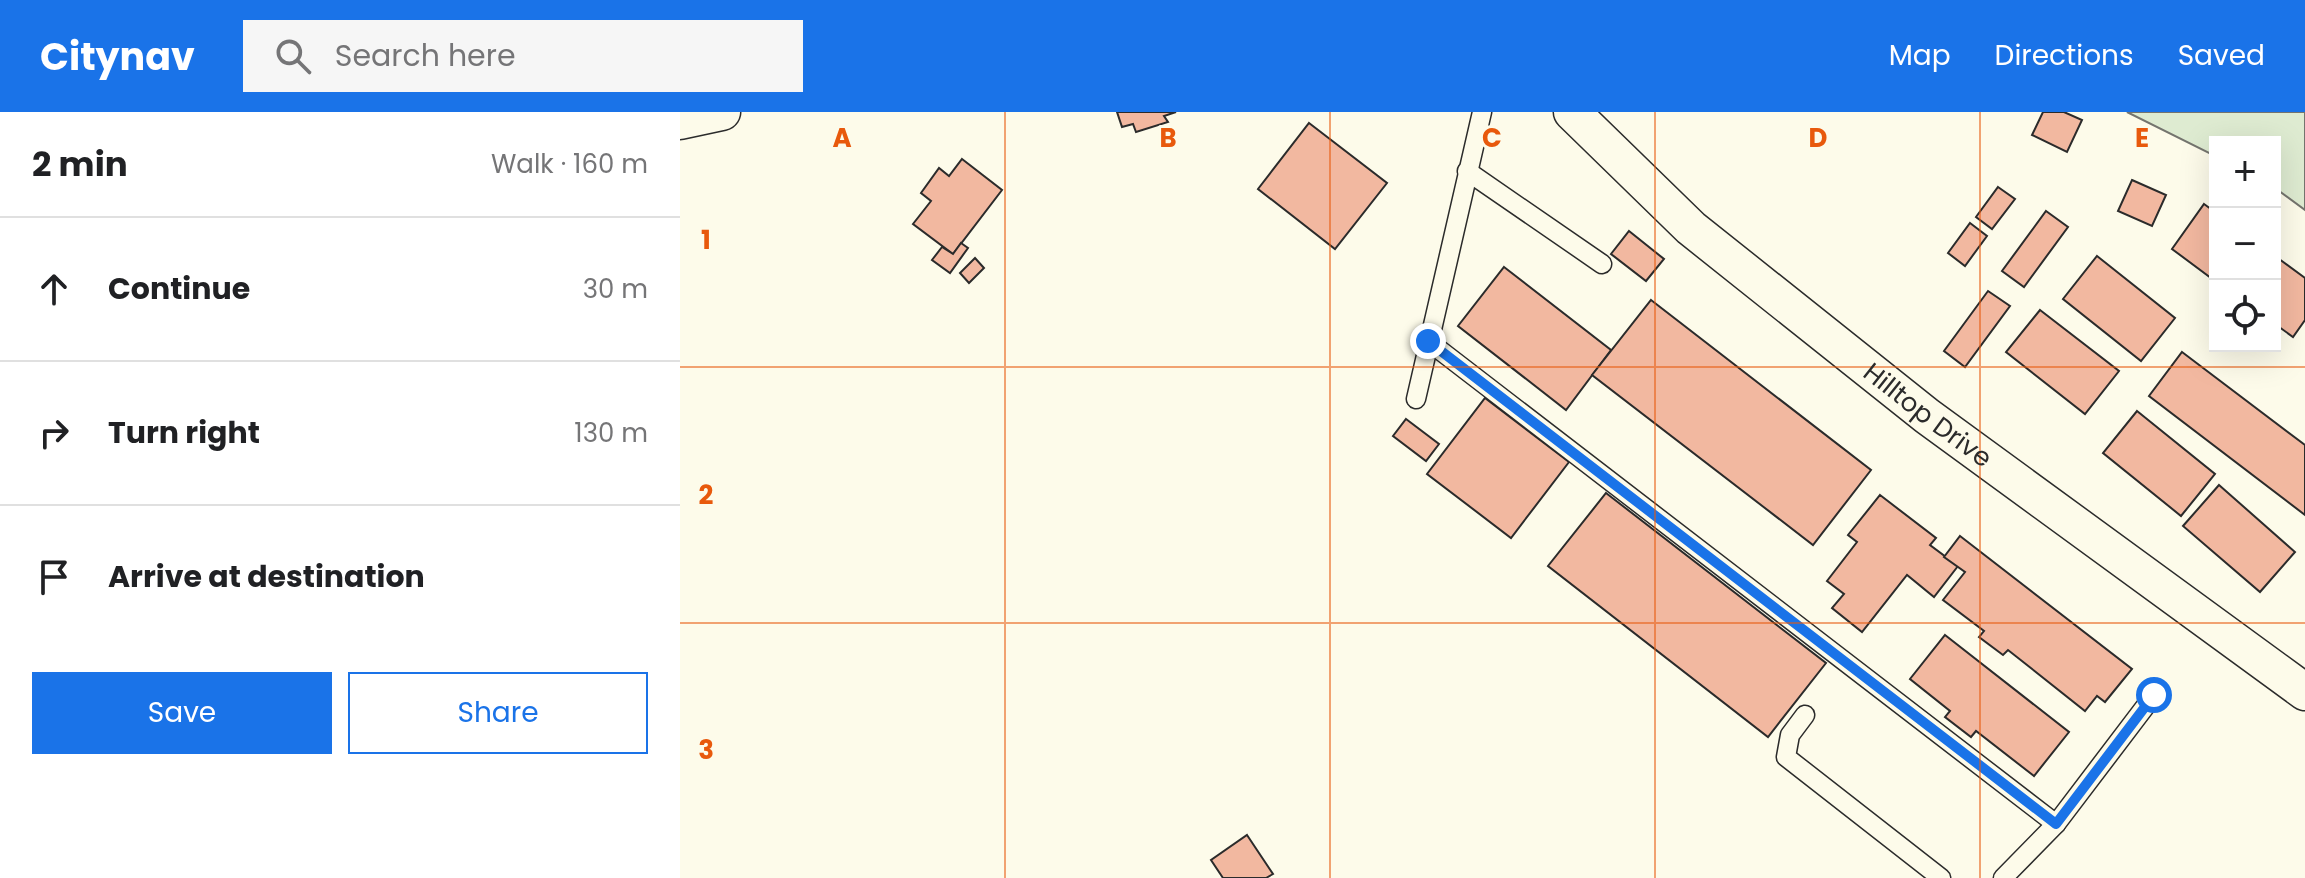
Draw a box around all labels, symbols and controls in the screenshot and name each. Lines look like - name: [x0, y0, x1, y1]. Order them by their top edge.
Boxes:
- search box: [243, 20, 803, 92]
- text: Citynav: [40, 30, 195, 83]
- icon: search: [271, 34, 315, 78]
- text: Search here: [335, 34, 516, 77]
- text: Map: [1889, 36, 1951, 75]
- text: Directions: [1995, 36, 2134, 75]
- text: Saved: [2178, 36, 2265, 75]
- text: A: [832, 120, 852, 156]
- text: B: [1159, 120, 1177, 156]
- text: C: [1482, 120, 1502, 156]
- text: D: [1809, 120, 1828, 156]
- text: E: [2135, 120, 2149, 156]
- map controls: [2209, 136, 2281, 352]
- button: +: [2209, 136, 2281, 208]
- text: 2 min: [32, 140, 128, 188]
- text: Walk · 160 m: [491, 146, 648, 182]
- button: −: [2209, 208, 2281, 280]
- text: 1: [701, 222, 711, 258]
- icon: ahead: [32, 267, 76, 311]
- text: Continue: [108, 267, 250, 310]
- text: 30 m: [583, 271, 648, 307]
- button: locate: [2209, 280, 2281, 352]
- route end: [1410, 323, 1446, 359]
- street label: Hilltop Drive: [1856, 354, 2000, 476]
- icon: right: [32, 411, 76, 455]
- text: Turn right: [108, 411, 260, 454]
- text: 130 m: [574, 415, 648, 451]
- text: 2: [699, 477, 714, 513]
- icon: arrive: [32, 555, 76, 599]
- text: Arrive at destination: [108, 555, 425, 598]
- button: Save: [32, 672, 332, 754]
- button: Share: [348, 672, 648, 754]
- route start: [2136, 677, 2172, 713]
- text: 3: [698, 732, 714, 768]

